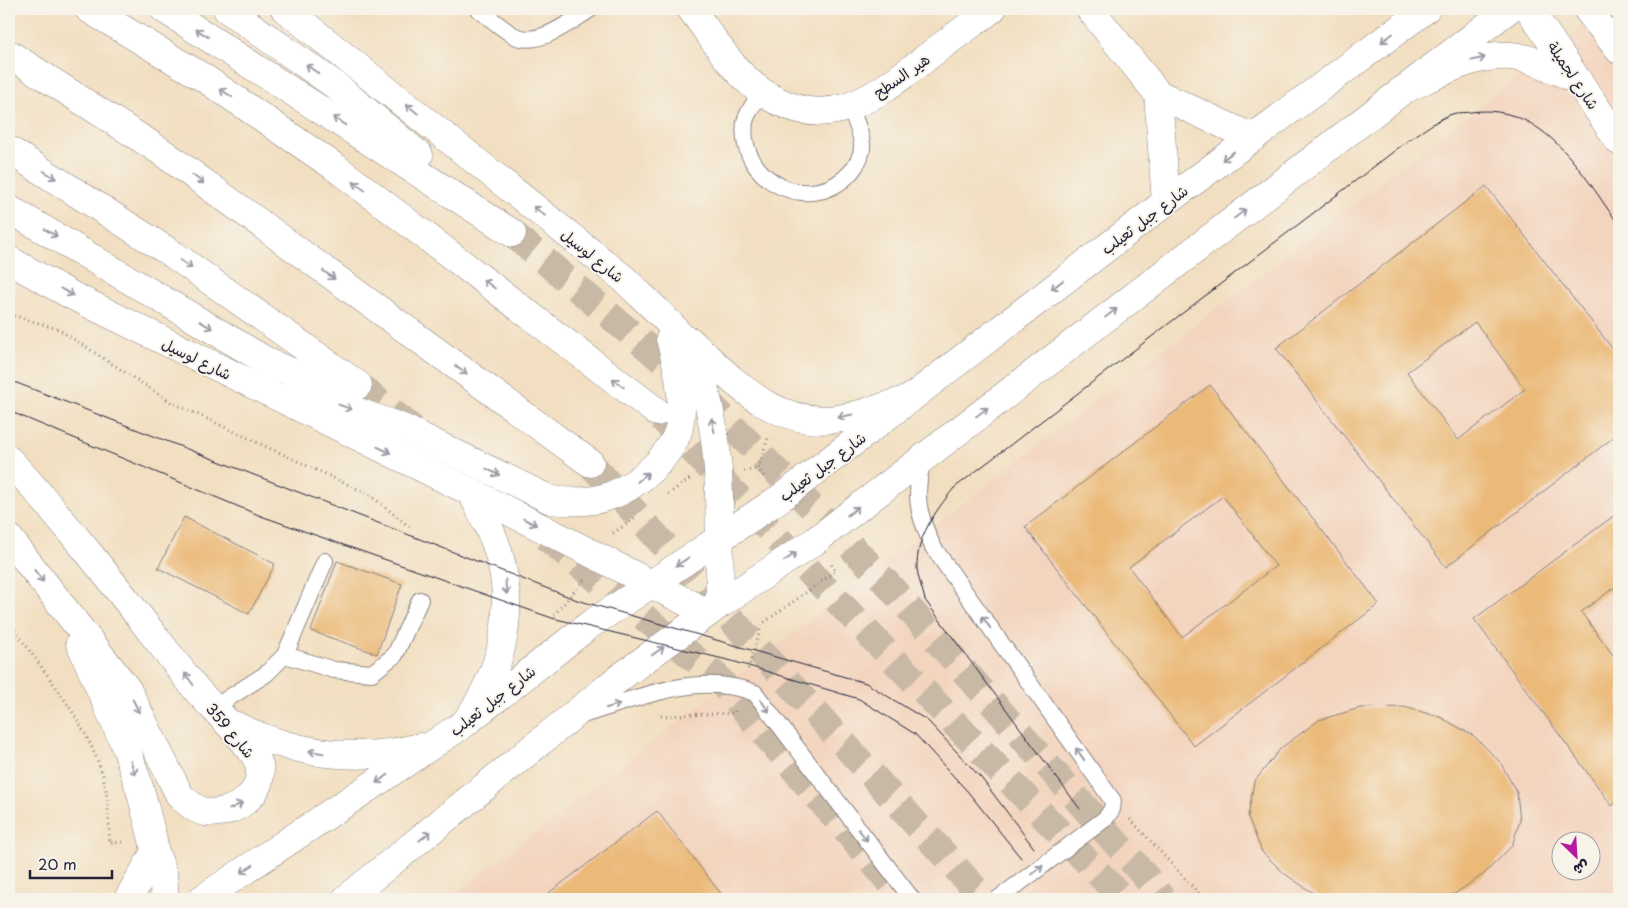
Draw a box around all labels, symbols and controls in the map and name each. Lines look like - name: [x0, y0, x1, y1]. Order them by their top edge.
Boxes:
- one-way arrow: [196, 28, 210, 38]
- one-way arrow: [1381, 32, 1394, 43]
- street label: شارع لجميلة: [1543, 36, 1605, 114]
- street label: هير السطح: [868, 47, 934, 103]
- one-way arrow: [1469, 54, 1485, 64]
- one-way arrow: [305, 64, 319, 74]
- one-way arrow: [219, 88, 233, 98]
- one-way arrow: [406, 103, 419, 114]
- one-way arrow: [332, 116, 346, 126]
- one-way arrow: [1221, 151, 1235, 161]
- one-way arrow: [43, 171, 57, 181]
- one-way arrow: [191, 173, 204, 184]
- street label: شارع جبل ثعيلب: [1096, 179, 1192, 259]
- one-way arrow: [353, 180, 366, 191]
- one-way arrow: [532, 205, 545, 216]
- one-way arrow: [1233, 209, 1246, 220]
- street label: شارع لوسيل: [557, 223, 629, 287]
- one-way arrow: [43, 229, 57, 239]
- one-way arrow: [179, 259, 193, 269]
- one-way arrow: [322, 270, 336, 280]
- one-way arrow: [482, 279, 496, 289]
- one-way arrow: [1051, 280, 1064, 291]
- one-way arrow: [59, 288, 73, 298]
- one-way arrow: [1104, 308, 1118, 318]
- one-way arrow: [198, 321, 212, 331]
- street label: شارع لوسيل: [158, 331, 236, 385]
- one-way arrow: [454, 365, 468, 375]
- one-way arrow: [612, 377, 625, 388]
- one-way arrow: [336, 403, 352, 412]
- one-way arrow: [975, 407, 989, 417]
- one-way arrow: [838, 412, 854, 422]
- one-way arrow: [708, 417, 717, 433]
- street label: شارع جبل ثعيلب: [774, 426, 870, 506]
- one-way arrow: [376, 445, 391, 455]
- one-way arrow: [486, 467, 501, 477]
- one-way arrow: [637, 471, 650, 483]
- one-way arrow: [847, 506, 860, 517]
- one-way arrow: [522, 517, 537, 527]
- one-way arrow: [783, 552, 797, 562]
- one-way arrow: [676, 558, 690, 568]
- one-way arrow: [34, 569, 44, 583]
- one-way arrow: [501, 578, 511, 594]
- one-way arrow: [981, 615, 991, 629]
- one-way arrow: [650, 646, 664, 656]
- street label: شارع جبل ثعيلب: [444, 659, 540, 741]
- one-way arrow: [184, 672, 194, 686]
- street label: شارع 359: [201, 697, 261, 763]
- one-way arrow: [132, 698, 141, 713]
- one-way arrow: [760, 699, 770, 713]
- one-way arrow: [605, 700, 621, 710]
- one-way arrow: [309, 747, 325, 757]
- one-way arrow: [1075, 747, 1085, 761]
- one-way arrow: [128, 759, 138, 775]
- one-way arrow: [375, 774, 389, 784]
- one-way arrow: [229, 801, 244, 811]
- one-way arrow: [858, 828, 869, 841]
- one-way arrow: [418, 830, 431, 841]
- north arrow: [1550, 830, 1600, 880]
- scale bar: [30, 848, 112, 880]
- text: 20 m: [38, 852, 77, 875]
- text: ش: [1570, 855, 1593, 881]
- one-way arrow: [240, 864, 254, 874]
- one-way arrow: [1030, 865, 1044, 875]

